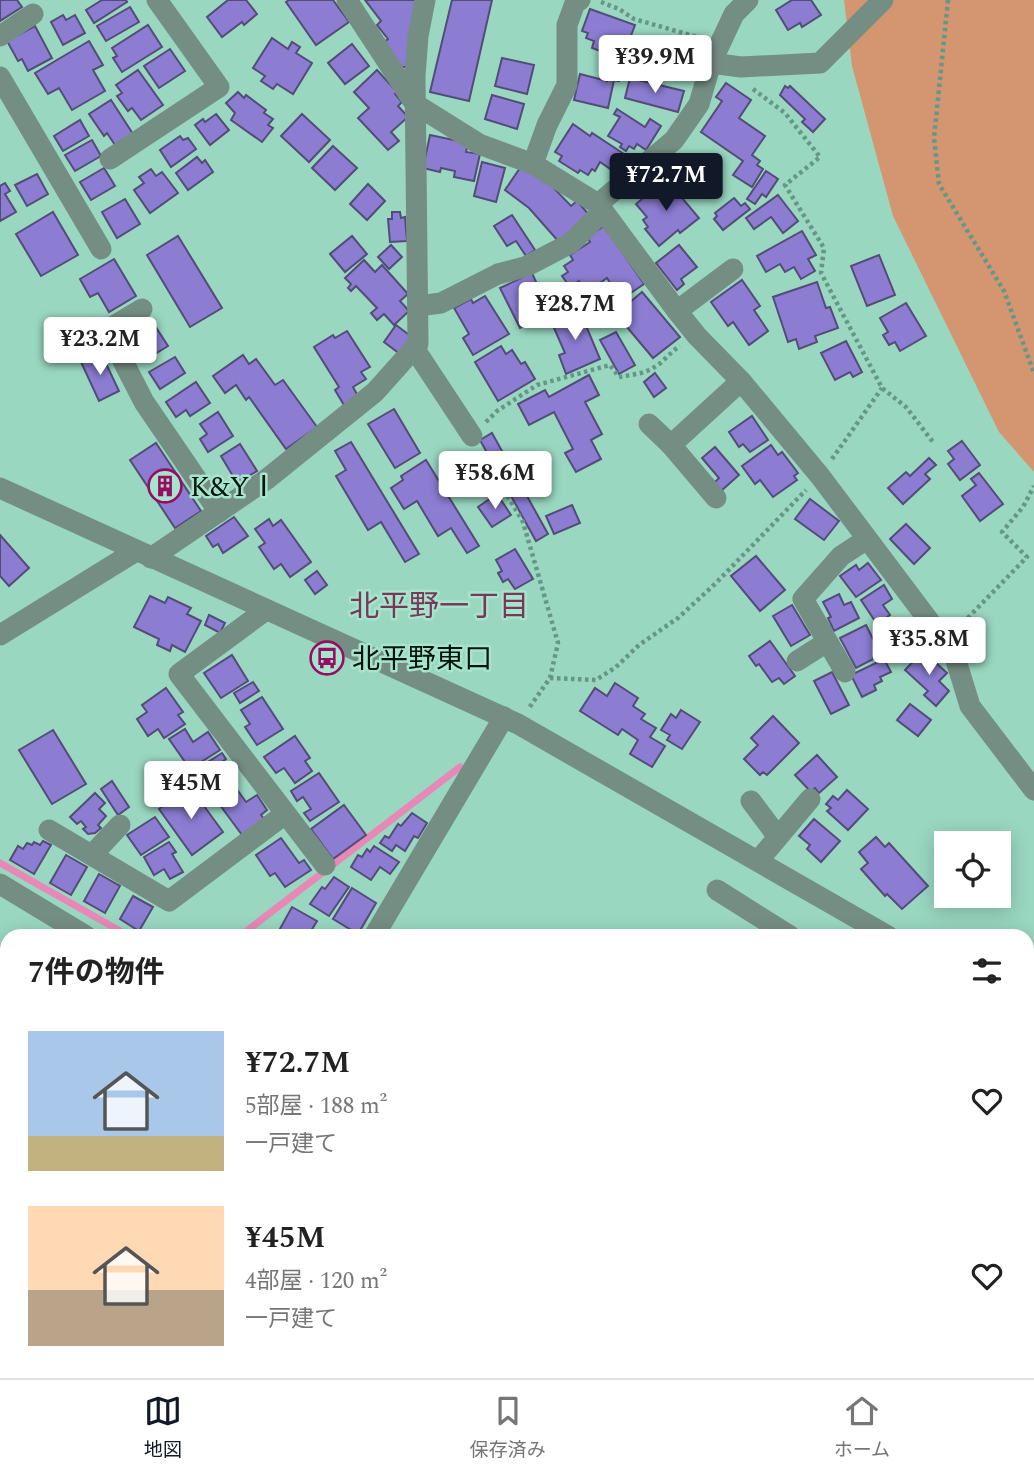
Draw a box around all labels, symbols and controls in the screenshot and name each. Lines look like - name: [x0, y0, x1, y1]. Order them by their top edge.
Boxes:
- pin: ¥39.9M: [598, 36, 712, 95]
- text: ¥39.9M: [615, 40, 695, 75]
- pin: ¥72.7M: [609, 154, 723, 213]
- text: ¥72.7M: [626, 158, 706, 193]
- pin: ¥28.7M: [518, 282, 632, 342]
- text: ¥28.7M: [535, 287, 615, 322]
- pin: ¥23.2M: [43, 318, 157, 377]
- text: ¥23.2M: [60, 322, 140, 357]
- pin: ¥58.6M: [438, 452, 552, 511]
- text: ¥58.6M: [455, 456, 535, 491]
- place label: K&YⅠ: [190, 466, 278, 509]
- building icon: K&YⅠ: [146, 467, 184, 505]
- district label: 北平野一丁目: [349, 584, 529, 630]
- pin: ¥35.8M: [872, 618, 986, 677]
- text: ¥35.8M: [889, 622, 969, 657]
- place label: 北平野東口: [352, 638, 492, 681]
- bus stop icon: 北平野東口: [308, 639, 346, 677]
- pin: ¥45M: [150, 762, 232, 821]
- text: ¥45M: [160, 766, 222, 801]
- map controls: [934, 831, 1011, 908]
- button: locate: [934, 831, 1011, 908]
- text: 7件の物件: [28, 950, 165, 996]
- icon: filters: [968, 952, 1006, 990]
- text: ¥72.7M: [245, 1040, 350, 1086]
- icon: home: [84, 1059, 168, 1143]
- icon: heart: [968, 1082, 1006, 1120]
- text: 5部屋 · 188 m²: [245, 1089, 387, 1124]
- text: 一戸建て: [245, 1127, 337, 1162]
- text: ¥45M: [245, 1215, 325, 1261]
- icon: home: [84, 1234, 168, 1318]
- icon: heart: [968, 1257, 1006, 1295]
- text: 4部屋 · 120 m²: [245, 1264, 387, 1299]
- text: 一戸建て: [245, 1302, 337, 1337]
- tab: 地図: [144, 1392, 182, 1465]
- tab: 保存済み: [470, 1392, 546, 1465]
- tab: ホーム: [834, 1392, 890, 1465]

